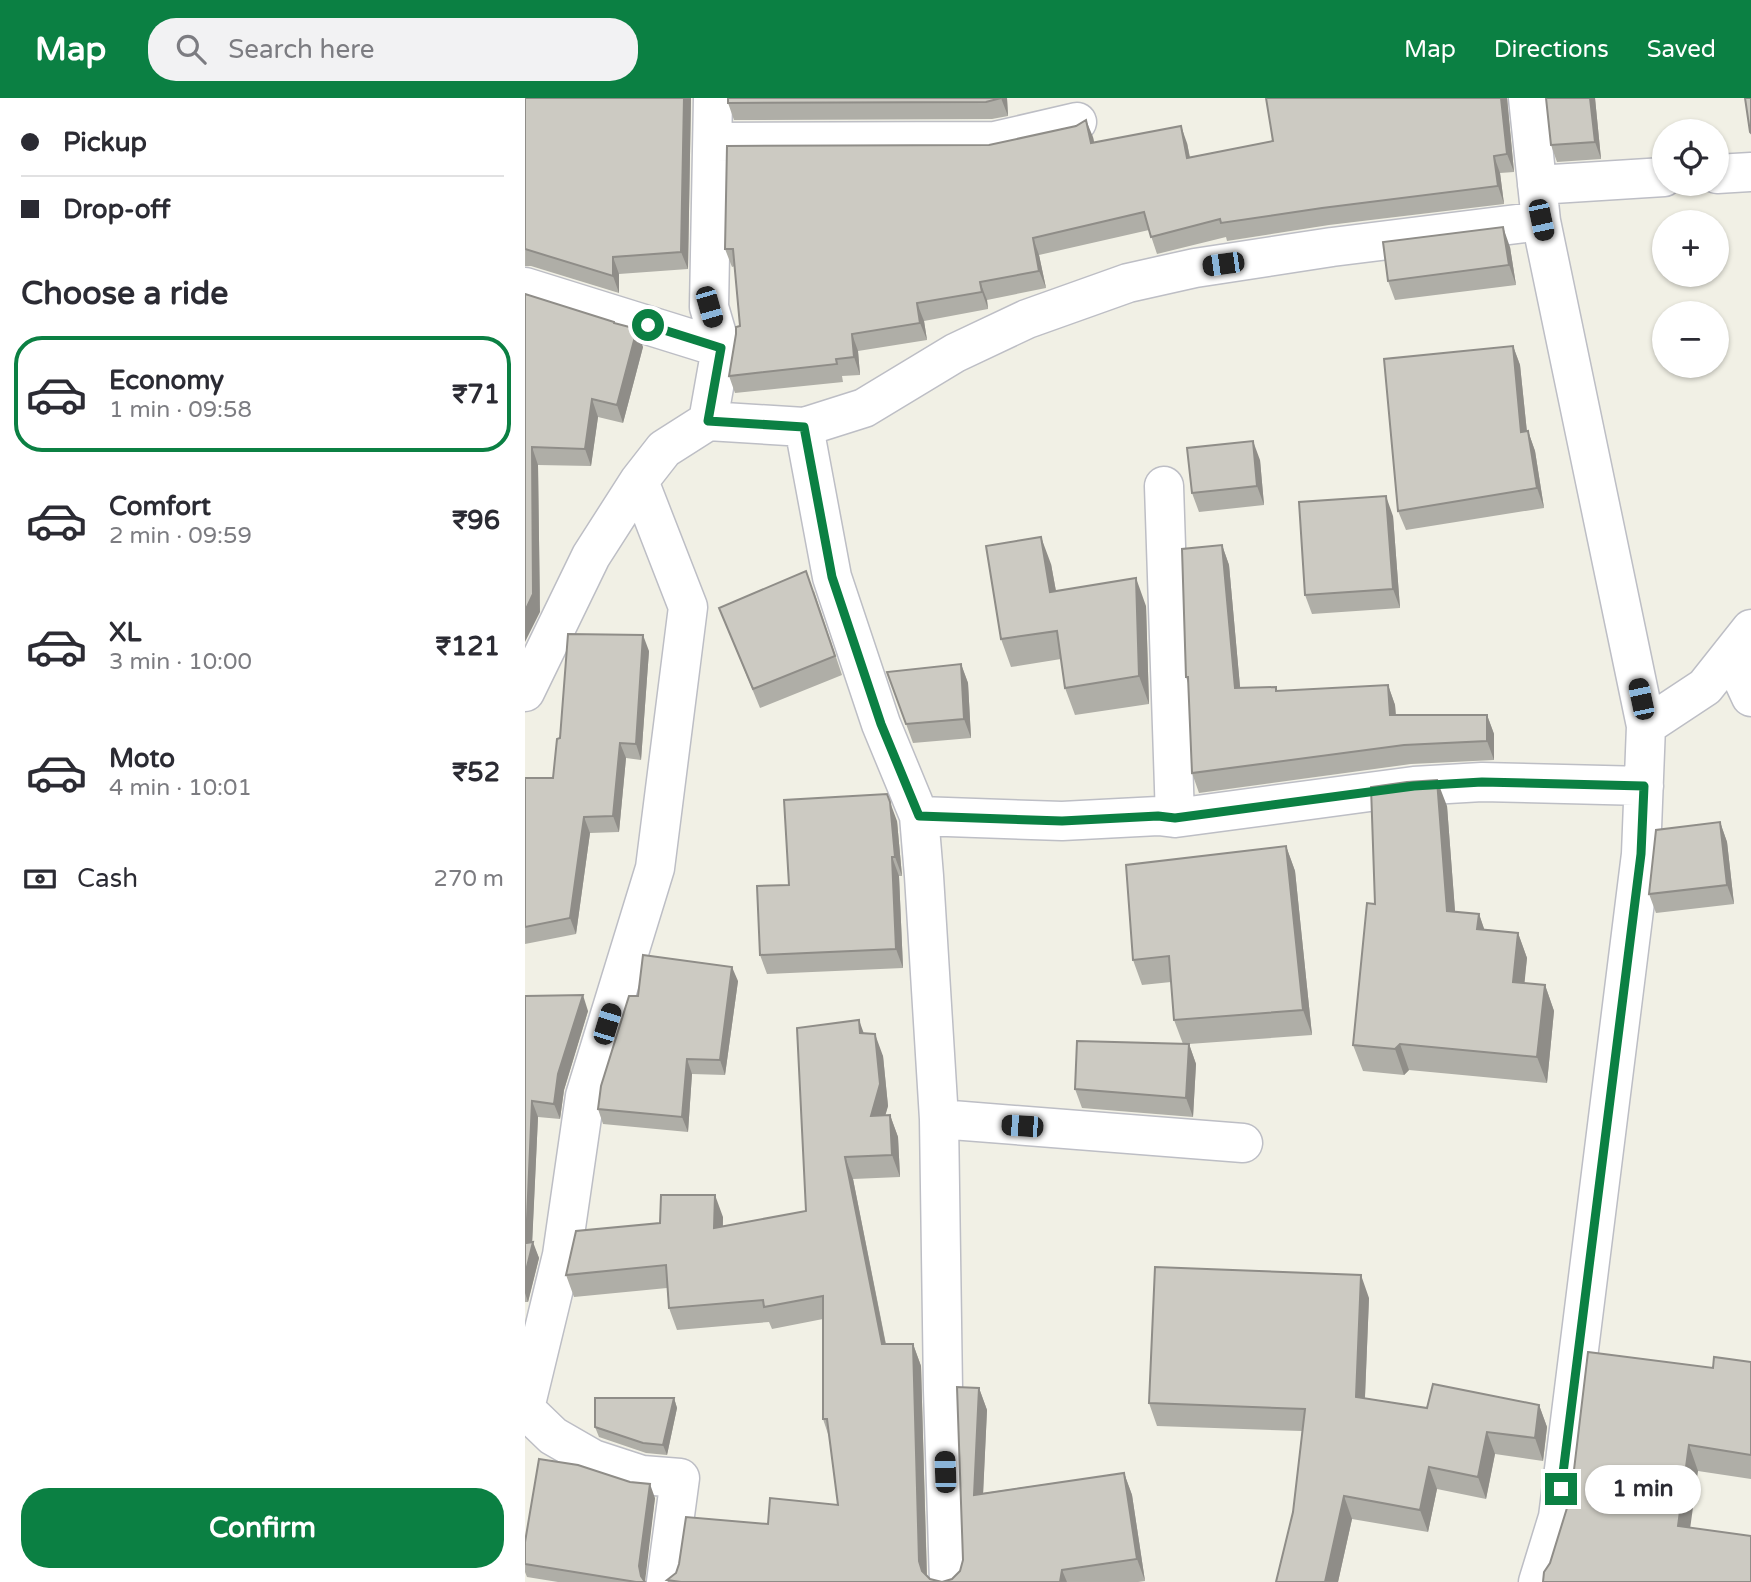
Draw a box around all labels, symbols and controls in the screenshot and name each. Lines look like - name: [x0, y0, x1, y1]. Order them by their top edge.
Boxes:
- search box: [148, 18, 638, 81]
- text: Map: [35, 30, 106, 69]
- icon: search: [172, 30, 210, 68]
- text: Search here: [228, 34, 374, 65]
- text: Map: [1404, 35, 1456, 64]
- text: Directions: [1494, 35, 1609, 64]
- text: Saved: [1647, 35, 1716, 64]
- map controls: [1652, 119, 1729, 378]
- button: locate: [1652, 119, 1729, 196]
- text: Pickup: [63, 127, 147, 158]
- text: Drop-off: [63, 194, 170, 225]
- car: [1527, 197, 1556, 243]
- button: +: [1652, 210, 1729, 287]
- car: [1201, 251, 1246, 277]
- text: Choose a ride: [21, 275, 228, 313]
- car: [694, 284, 725, 330]
- button: −: [1652, 301, 1729, 378]
- route start: [632, 309, 664, 341]
- icon: car: [25, 363, 88, 426]
- text: Economy: [109, 365, 224, 396]
- text: ₹71: [452, 379, 500, 410]
- text: 1 min · 09:58: [109, 396, 252, 424]
- icon: car: [25, 489, 88, 552]
- text: Comfort: [109, 491, 211, 522]
- text: ₹96: [452, 505, 500, 536]
- text: 2 min · 09:59: [109, 522, 252, 550]
- icon: car: [25, 615, 88, 678]
- text: XL: [109, 617, 141, 648]
- text: ₹121: [436, 631, 500, 662]
- text: 3 min · 10:00: [109, 648, 252, 676]
- car: [1627, 676, 1656, 722]
- icon: car: [25, 741, 88, 804]
- text: Moto: [109, 743, 175, 774]
- text: ₹52: [452, 757, 500, 788]
- text: 4 min · 10:01: [109, 774, 252, 802]
- icon: cash: [21, 860, 59, 898]
- text: Cash: [77, 863, 138, 894]
- text: 270 m: [434, 865, 504, 893]
- car: [591, 1001, 624, 1047]
- car: [1001, 1114, 1044, 1138]
- car: [934, 1451, 957, 1493]
- callout: 1 min: [1585, 1464, 1701, 1514]
- route end: [1545, 1473, 1577, 1505]
- text: 1 min: [1612, 1475, 1674, 1503]
- button: Confirm: [21, 1488, 504, 1568]

